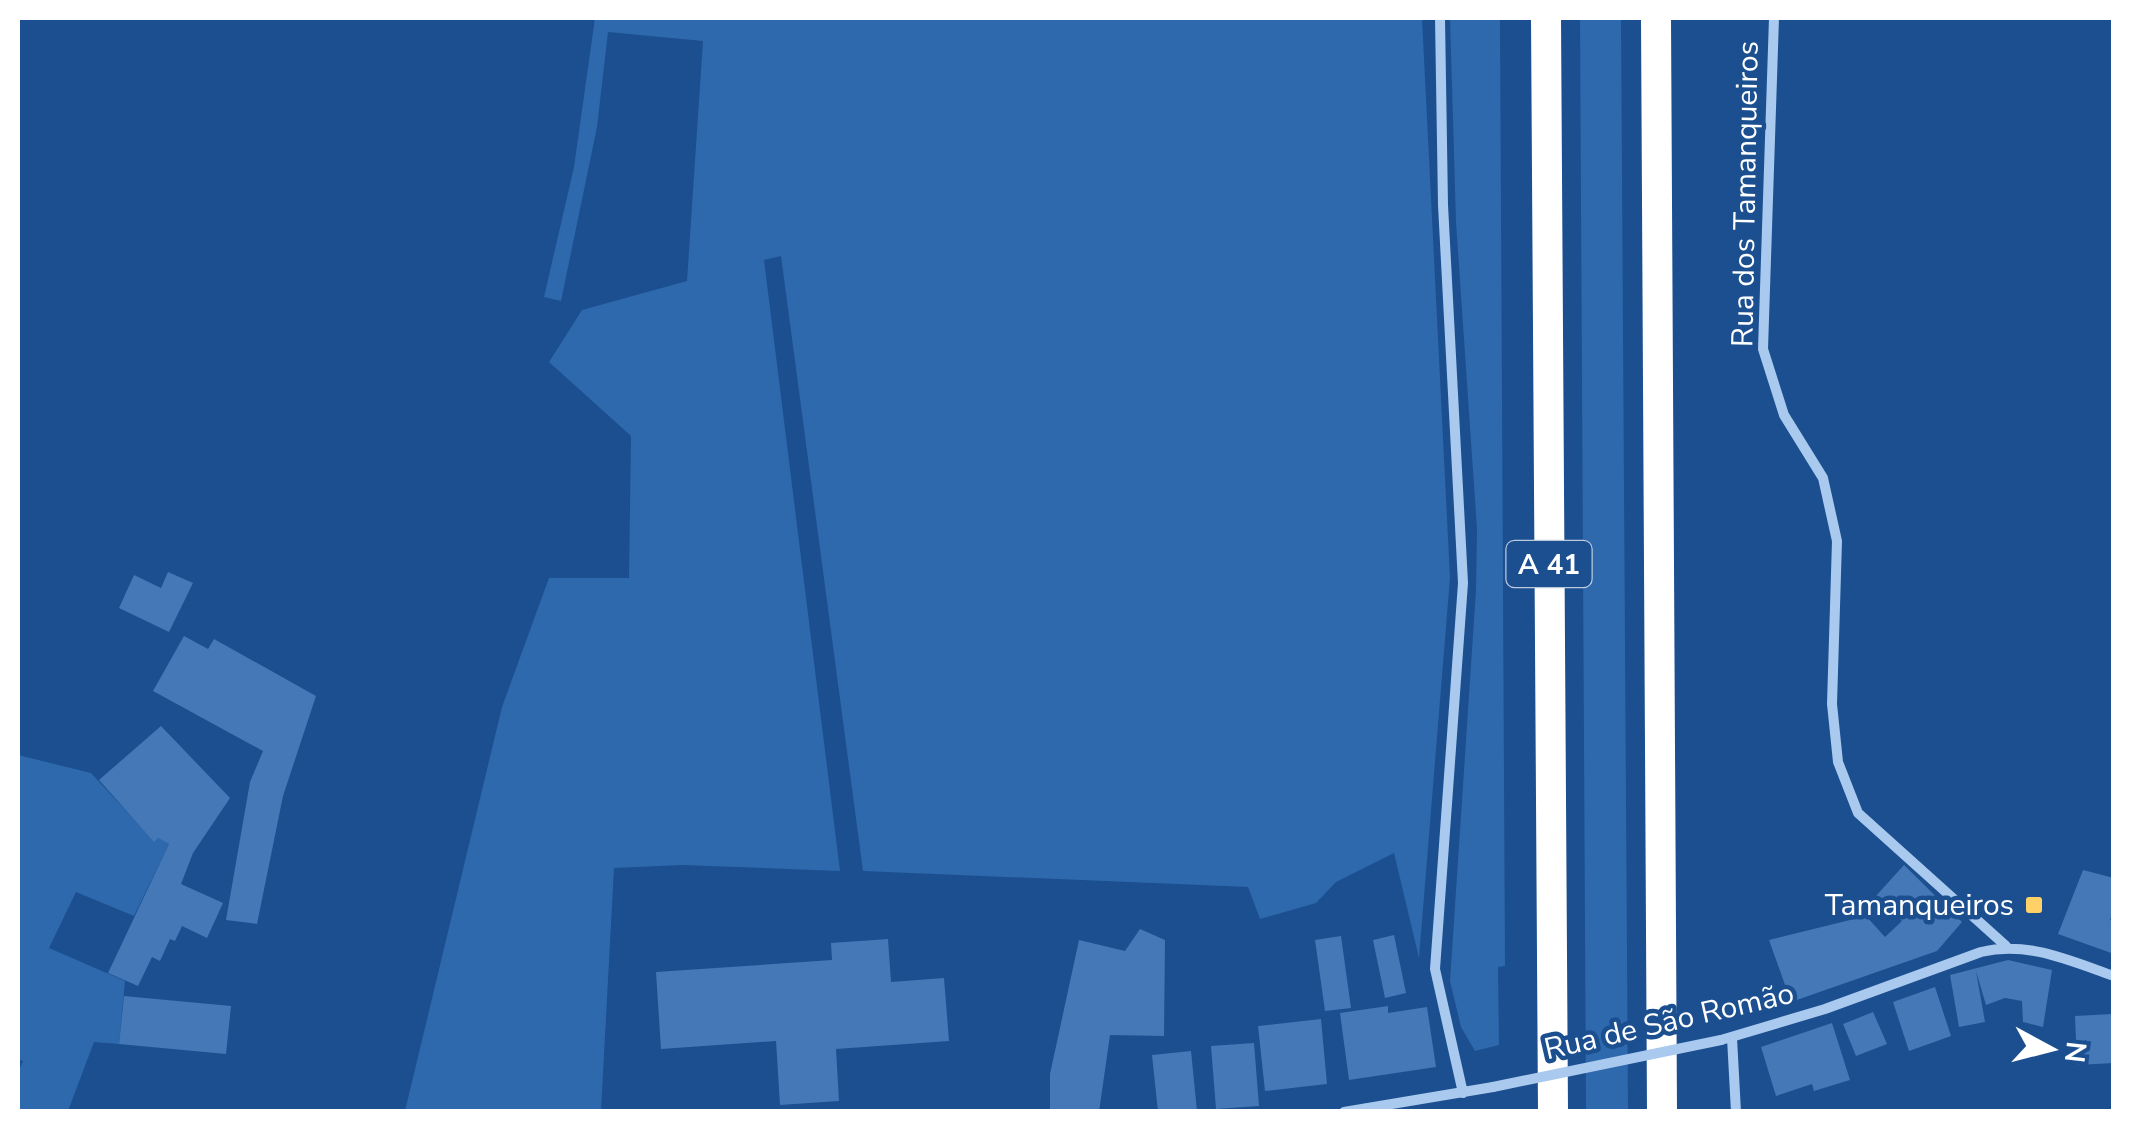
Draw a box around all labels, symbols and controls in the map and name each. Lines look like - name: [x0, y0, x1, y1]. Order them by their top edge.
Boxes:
- street label: Rua dos Tamanqueiros: [1722, 41, 1769, 347]
- road number: A 41: [1506, 541, 1592, 587]
- place label: Tamanqueiros: [1825, 885, 2014, 926]
- marker: Tamanqueiros: [2023, 894, 2045, 916]
- street label: Rua de São Romão: [1540, 973, 1798, 1070]
- north arrow: [2001, 999, 2101, 1099]
- text: N: [2055, 1039, 2095, 1065]

